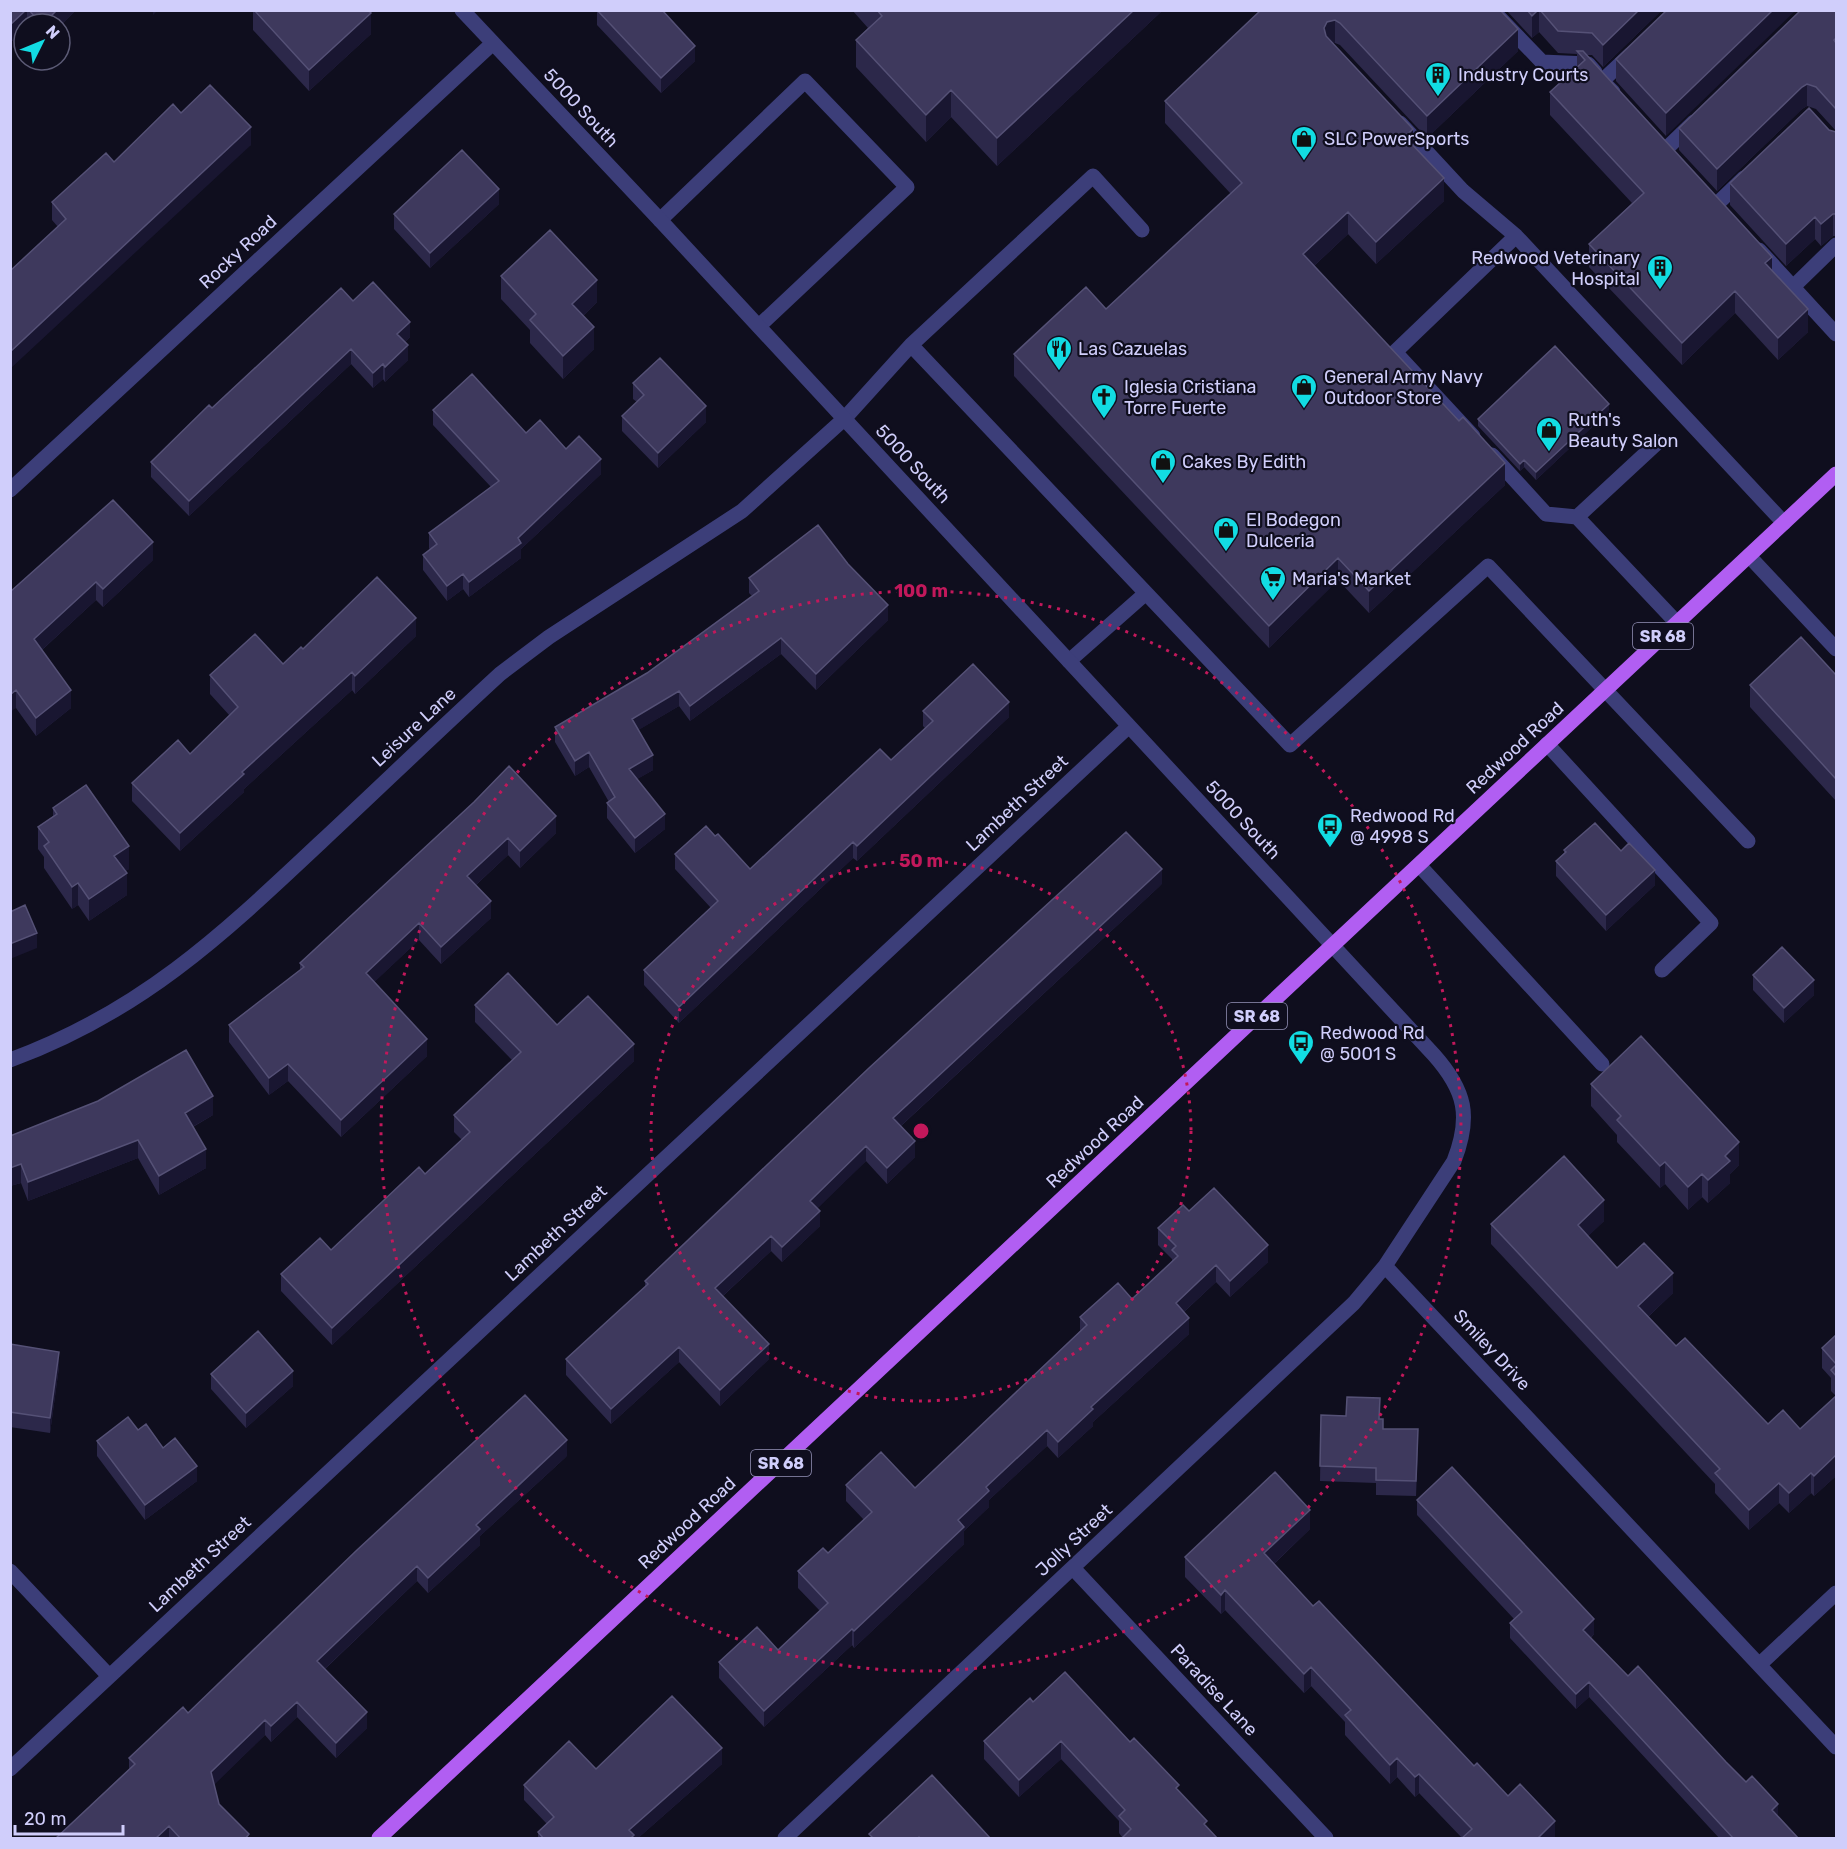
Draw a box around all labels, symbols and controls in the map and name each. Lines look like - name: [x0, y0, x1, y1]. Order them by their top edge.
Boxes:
- north arrow: [12, 12, 72, 72]
- text: N: [42, 21, 63, 43]
- building icon: Industry Courts: [1423, 60, 1453, 98]
- street label: 5000 South: [539, 64, 623, 152]
- place label: Industry Courts: [1458, 64, 1589, 86]
- shop icon: SLC PowerSports: [1289, 124, 1319, 162]
- place label: SLC PowerSports: [1324, 128, 1469, 150]
- street label: Rocky Road: [195, 211, 281, 293]
- place label: Redwood Veterinary Hospital: [1471, 247, 1640, 290]
- building icon: Redwood Veterinary Hospital: [1645, 253, 1675, 291]
- restaurant icon: Las Cazuelas: [1044, 334, 1074, 372]
- place label: Las Cazuelas: [1078, 338, 1187, 360]
- place label: General Army Navy Outdoor Store: [1324, 366, 1483, 409]
- shop icon: General Army Navy Outdoor Store: [1289, 372, 1319, 410]
- place label: Iglesia Cristiana Torre Fuerte: [1124, 376, 1257, 419]
- church icon: Iglesia Cristiana Torre Fuerte: [1089, 382, 1119, 420]
- place label: Ruth's Beauty Salon: [1568, 409, 1679, 452]
- shop icon: Ruth's Beauty Salon: [1534, 415, 1564, 453]
- street label: 5000 South: [871, 420, 955, 508]
- shop icon: Cakes By Edith: [1148, 447, 1178, 485]
- place label: Cakes By Edith: [1182, 451, 1306, 473]
- place label: El Bodegon Dulceria: [1246, 509, 1341, 552]
- shop icon: El Bodegon Dulceria: [1211, 515, 1241, 553]
- supermarket icon: Maria's Market: [1258, 564, 1288, 602]
- place label: Maria's Market: [1292, 568, 1411, 590]
- text: 100 m: [894, 580, 948, 602]
- road number: SR 68: [1633, 623, 1693, 649]
- street label: Leisure Lane: [368, 683, 460, 771]
- street label: Redwood Road: [1462, 697, 1568, 799]
- street label: Lambeth Street: [961, 750, 1073, 856]
- street label: 5000 South: [1201, 776, 1285, 864]
- place label: Redwood Rd @ 4998 S: [1350, 805, 1455, 848]
- bus stop icon: Redwood Rd @ 4998 S: [1315, 811, 1345, 849]
- text: 50 m: [899, 850, 943, 872]
- road number: SR 68: [1227, 1003, 1287, 1029]
- place label: Redwood Rd @ 5001 S: [1320, 1022, 1425, 1065]
- bus stop icon: Redwood Rd @ 5001 S: [1286, 1028, 1316, 1066]
- street label: Redwood Road: [1042, 1091, 1148, 1193]
- centre of rings: [911, 1121, 931, 1141]
- street label: Lambeth Street: [500, 1180, 612, 1286]
- street label: Smiley Drive: [1449, 1305, 1535, 1395]
- road number: SR 68: [751, 1450, 811, 1476]
- street label: Redwood Road: [634, 1472, 740, 1574]
- street label: Jolly Street: [1031, 1499, 1117, 1581]
- street label: Lambeth Street: [144, 1511, 256, 1617]
- street label: Paradise Lane: [1166, 1639, 1262, 1741]
- scale bar: [15, 1798, 123, 1836]
- text: 20 m: [24, 1808, 66, 1830]

